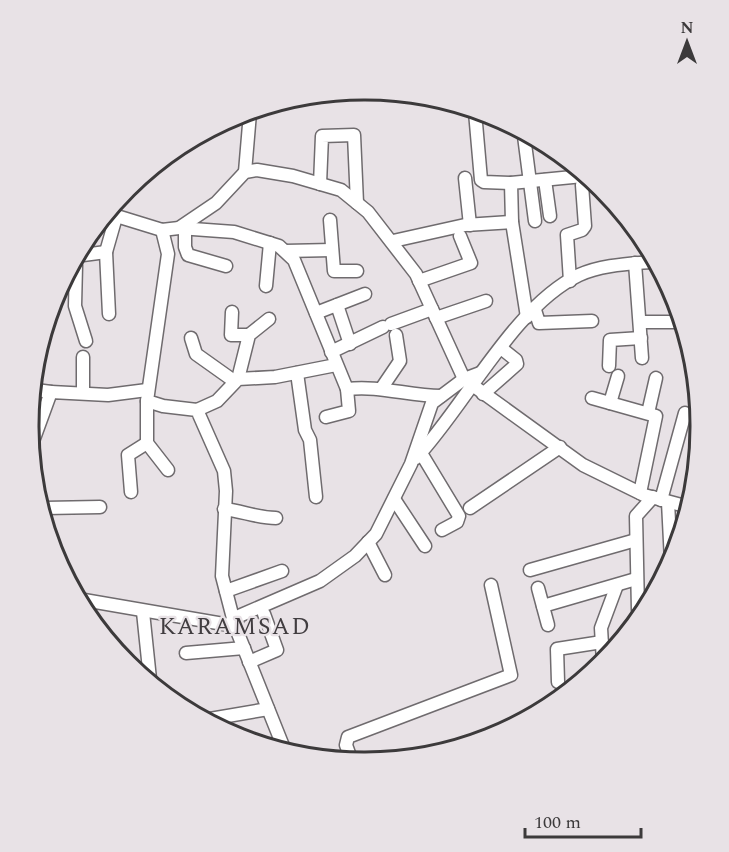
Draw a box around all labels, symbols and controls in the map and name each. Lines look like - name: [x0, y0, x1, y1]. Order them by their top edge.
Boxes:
- north arrow: [657, 12, 717, 72]
- text: N: [680, 16, 694, 40]
- district label: KARAMSAD: [159, 609, 311, 645]
- scale bar: [525, 801, 640, 839]
- text: 100 m: [534, 809, 581, 836]

